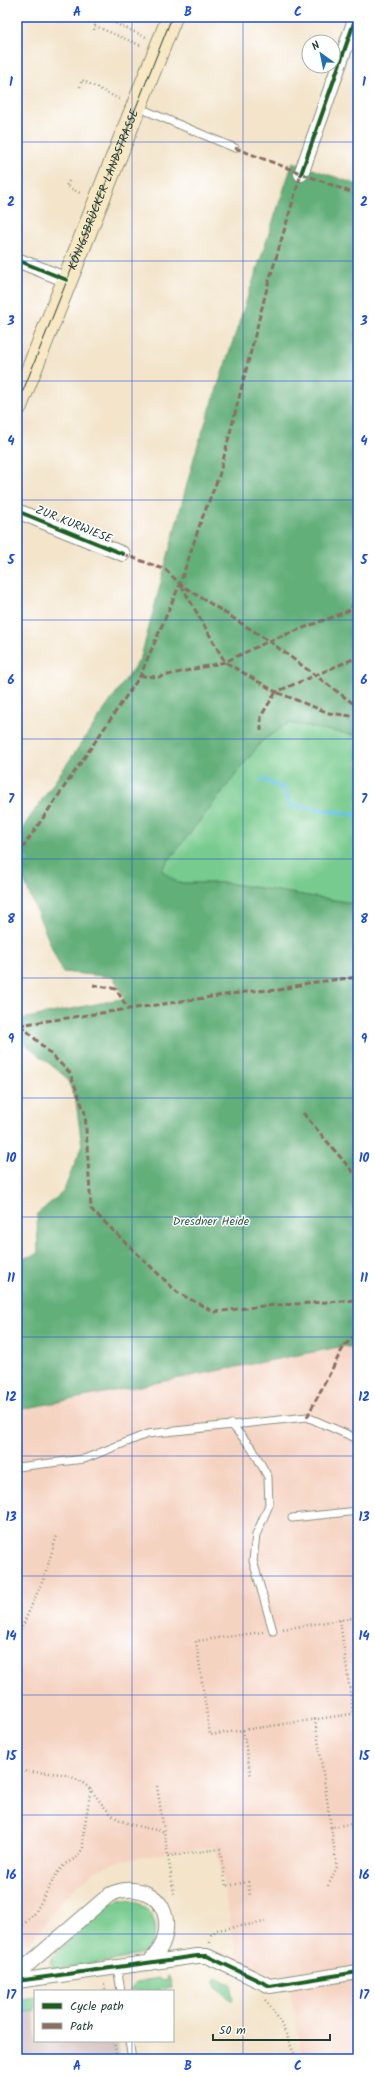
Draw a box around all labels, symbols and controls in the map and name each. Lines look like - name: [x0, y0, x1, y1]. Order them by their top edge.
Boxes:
- text: A: [73, 2, 81, 23]
- text: B: [184, 2, 192, 23]
- text: C: [294, 2, 302, 23]
- north arrow: [301, 34, 341, 74]
- text: N: [308, 37, 324, 56]
- text: 1: [9, 72, 13, 93]
- text: 1: [362, 72, 366, 93]
- street label: KÖNIGSBRÜCKER LANDSTRASSE: [63, 106, 145, 273]
- text: 2: [7, 192, 15, 213]
- text: 2: [360, 192, 368, 213]
- text: 3: [6, 311, 15, 332]
- text: 3: [359, 311, 368, 332]
- text: 4: [7, 431, 15, 452]
- text: 4: [360, 431, 368, 452]
- street label: ZUR KURWIESE: [33, 500, 116, 549]
- text: 5: [7, 550, 16, 571]
- text: 5: [360, 550, 369, 571]
- text: 6: [7, 670, 15, 691]
- text: 6: [360, 670, 368, 691]
- text: 7: [8, 789, 15, 810]
- text: 7: [361, 789, 368, 810]
- text: 8: [7, 909, 15, 930]
- text: 8: [360, 909, 368, 930]
- text: 9: [8, 1029, 15, 1050]
- text: 9: [361, 1029, 368, 1050]
- text: 10: [6, 1148, 17, 1169]
- text: 10: [359, 1148, 370, 1169]
- park label: Dresdner Heide: [173, 1212, 250, 1231]
- text: 11: [7, 1268, 15, 1289]
- text: 11: [360, 1268, 368, 1289]
- text: 12: [5, 1387, 17, 1408]
- text: 12: [358, 1387, 370, 1408]
- text: 13: [5, 1507, 17, 1528]
- text: 13: [358, 1507, 370, 1528]
- text: 14: [5, 1626, 17, 1647]
- text: 14: [358, 1626, 370, 1647]
- text: 15: [6, 1746, 18, 1767]
- text: 15: [359, 1746, 371, 1767]
- text: 16: [6, 1865, 16, 1886]
- text: 16: [359, 1865, 369, 1886]
- text: 17: [6, 1985, 17, 2006]
- text: 17: [359, 1985, 370, 2006]
- legend: [34, 1990, 174, 2042]
- text: Cycle path: [70, 1997, 124, 2016]
- scale bar: [213, 2016, 330, 2042]
- text: Path: [70, 2017, 93, 2036]
- text: 50 m: [219, 2021, 246, 2040]
- text: A: [73, 2056, 81, 2076]
- text: B: [184, 2056, 192, 2076]
- text: C: [294, 2056, 302, 2076]

